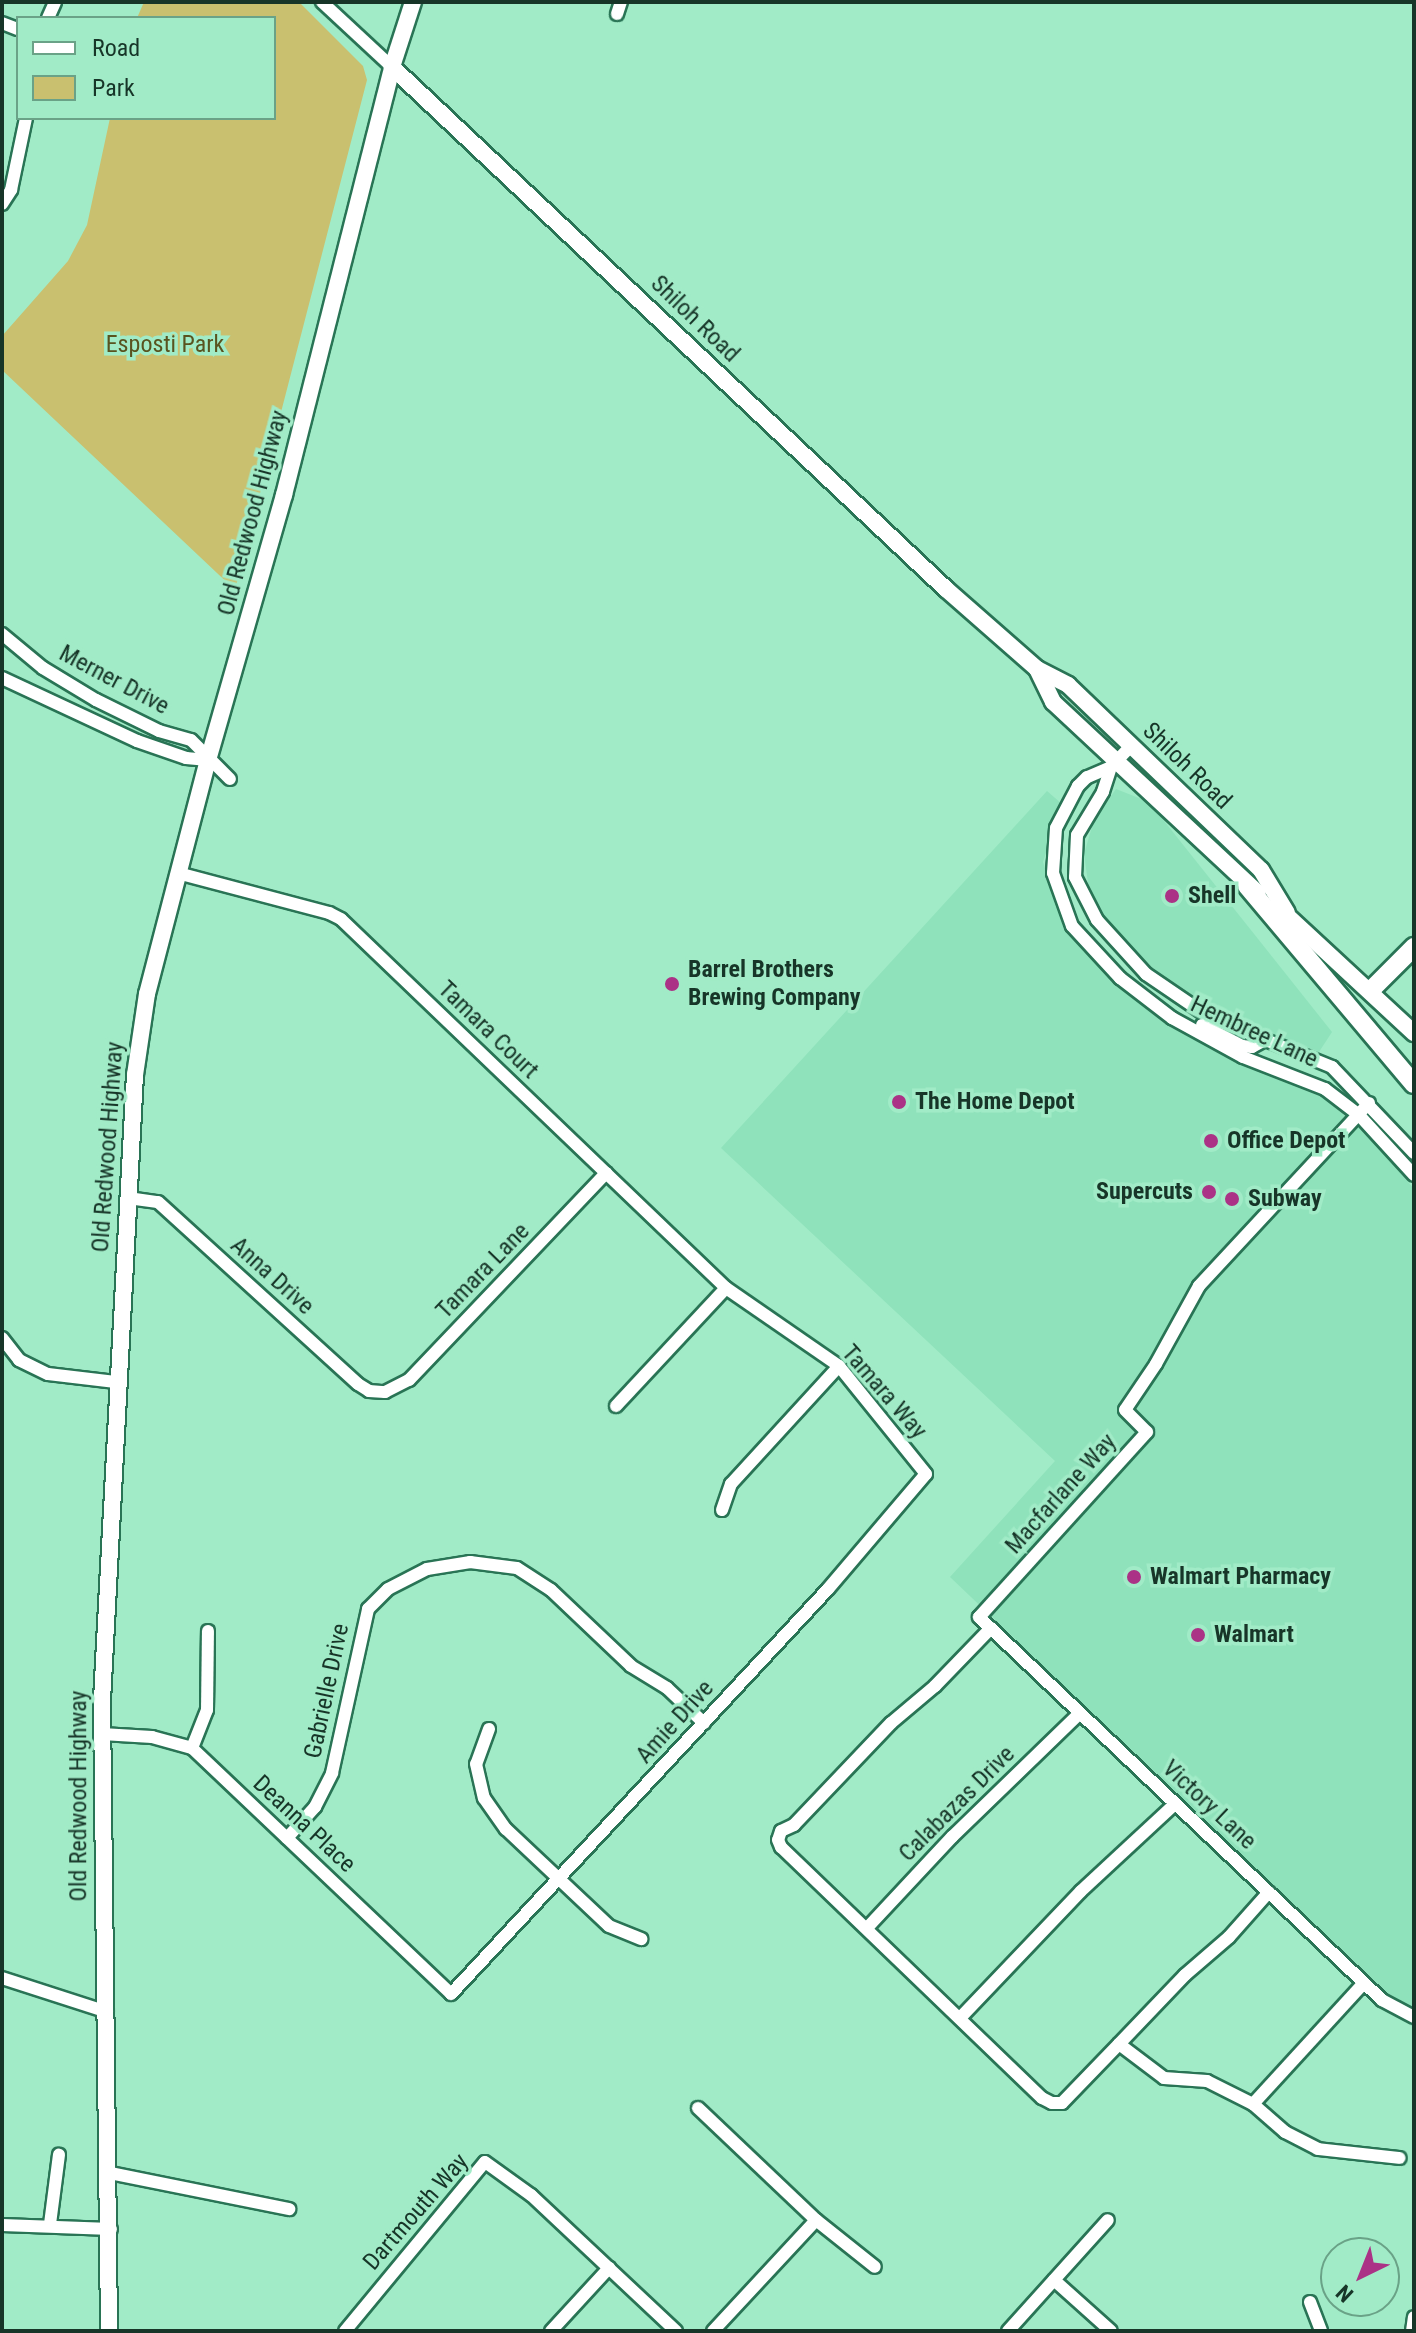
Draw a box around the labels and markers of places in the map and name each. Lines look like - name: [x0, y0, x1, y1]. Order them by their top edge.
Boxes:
- place label: Shell: [1188, 882, 1236, 910]
- marker: Shell: [1163, 887, 1181, 905]
- place label: Barrel Brothers Brewing Company: [688, 956, 860, 1012]
- marker: Barrel Brothers Brewing Company: [663, 975, 681, 993]
- place label: The Home Depot: [915, 1088, 1075, 1116]
- marker: The Home Depot: [890, 1093, 908, 1111]
- place label: Office Depot: [1227, 1127, 1345, 1155]
- marker: Office Depot: [1202, 1132, 1220, 1150]
- place label: Supercuts: [1096, 1178, 1193, 1206]
- marker: Supercuts: [1200, 1183, 1218, 1201]
- place label: Subway: [1248, 1185, 1322, 1213]
- marker: Subway: [1223, 1190, 1241, 1208]
- place label: Walmart Pharmacy: [1150, 1563, 1331, 1591]
- marker: Walmart Pharmacy: [1125, 1568, 1143, 1586]
- place label: Walmart: [1214, 1621, 1294, 1649]
- marker: Walmart: [1189, 1626, 1207, 1644]

